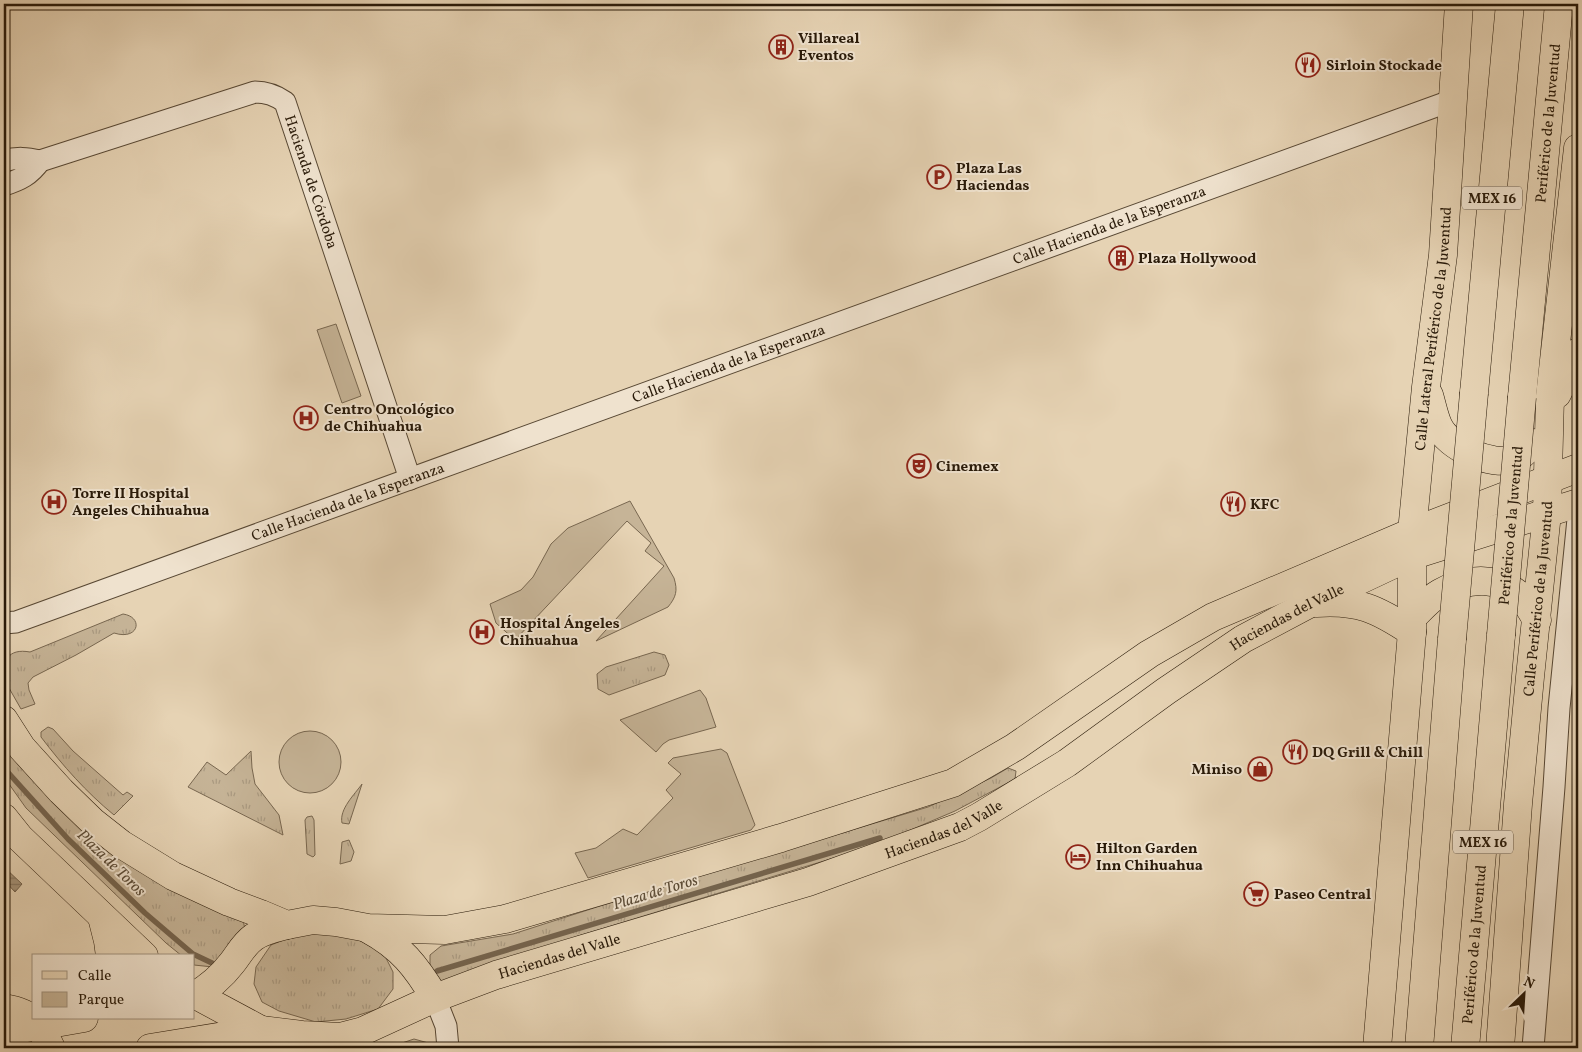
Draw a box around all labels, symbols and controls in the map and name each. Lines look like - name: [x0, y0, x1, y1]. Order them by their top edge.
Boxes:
- place label: Villareal Eventos: [798, 29, 860, 67]
- building icon: Villareal Eventos: [768, 34, 794, 60]
- street label: Periférico de la Juventud: [1531, 43, 1567, 204]
- restaurant icon: Sirloin Stockade: [1295, 52, 1321, 78]
- place label: Sirloin Stockade: [1326, 56, 1442, 77]
- street label: Hacienda de Córdoba: [278, 113, 342, 252]
- place label: Plaza Las Haciendas: [956, 159, 1030, 197]
- parking icon: Plaza Las Haciendas: [926, 164, 952, 190]
- street label: Calle Hacienda de la Esperanza: [1010, 182, 1209, 271]
- road number: MEX 16: [1462, 187, 1522, 210]
- street label: Calle Lateral Periférico de la Juventud: [1411, 206, 1458, 452]
- building icon: Plaza Hollywood: [1108, 245, 1134, 271]
- place label: Plaza Hollywood: [1138, 249, 1256, 270]
- street label: Calle Hacienda de la Esperanza: [629, 320, 828, 409]
- place label: Centro Oncológico de Chihuahua: [324, 400, 455, 438]
- hospital icon: Centro Oncológico de Chihuahua: [293, 405, 319, 431]
- street label: Periférico de la Juventud: [1495, 445, 1530, 606]
- theatre icon: Cinemex: [906, 453, 932, 479]
- place label: Cinemex: [936, 457, 999, 478]
- street label: Calle Hacienda de la Esperanza: [249, 458, 448, 548]
- place label: Torre II Hospital Angeles Chihuahua: [72, 484, 210, 522]
- hospital icon: Torre II Hospital Angeles Chihuahua: [41, 489, 67, 515]
- restaurant icon: KFC: [1220, 491, 1246, 517]
- place label: KFC: [1250, 495, 1280, 516]
- street label: Calle Periférico de la Juventud: [1519, 501, 1559, 697]
- street label: Haciendas del Valle: [1226, 580, 1348, 657]
- place label: Hospital Ángeles Chihuahua: [500, 614, 620, 652]
- hospital icon: Hospital Ángeles Chihuahua: [469, 619, 495, 645]
- restaurant icon: DQ Grill & Chill: [1282, 739, 1308, 765]
- place label: DQ Grill & Chill: [1312, 743, 1423, 764]
- shop icon: Miniso: [1247, 756, 1273, 782]
- place label: Miniso: [1192, 760, 1242, 781]
- street label: Haciendas del Valle: [882, 796, 1007, 865]
- water label: Plaza de Toros: [71, 825, 150, 902]
- road number: MEX 16: [1453, 830, 1513, 854]
- place label: Hilton Garden Inn Chihuahua: [1096, 839, 1203, 877]
- hotel icon: Hilton Garden Inn Chihuahua: [1065, 844, 1091, 870]
- street label: Periférico de la Juventud: [1458, 864, 1493, 1025]
- water label: Plaza de Toros: [610, 870, 701, 916]
- supermarket icon: Paseo Central: [1243, 881, 1269, 907]
- place label: Paseo Central: [1274, 885, 1371, 906]
- street label: Haciendas del Valle: [496, 929, 623, 986]
- legend: [32, 954, 195, 1020]
- text: Calle: [78, 966, 111, 987]
- north arrow: [1500, 970, 1550, 1020]
- text: N: [1520, 973, 1537, 994]
- text: Parque: [78, 990, 124, 1011]

